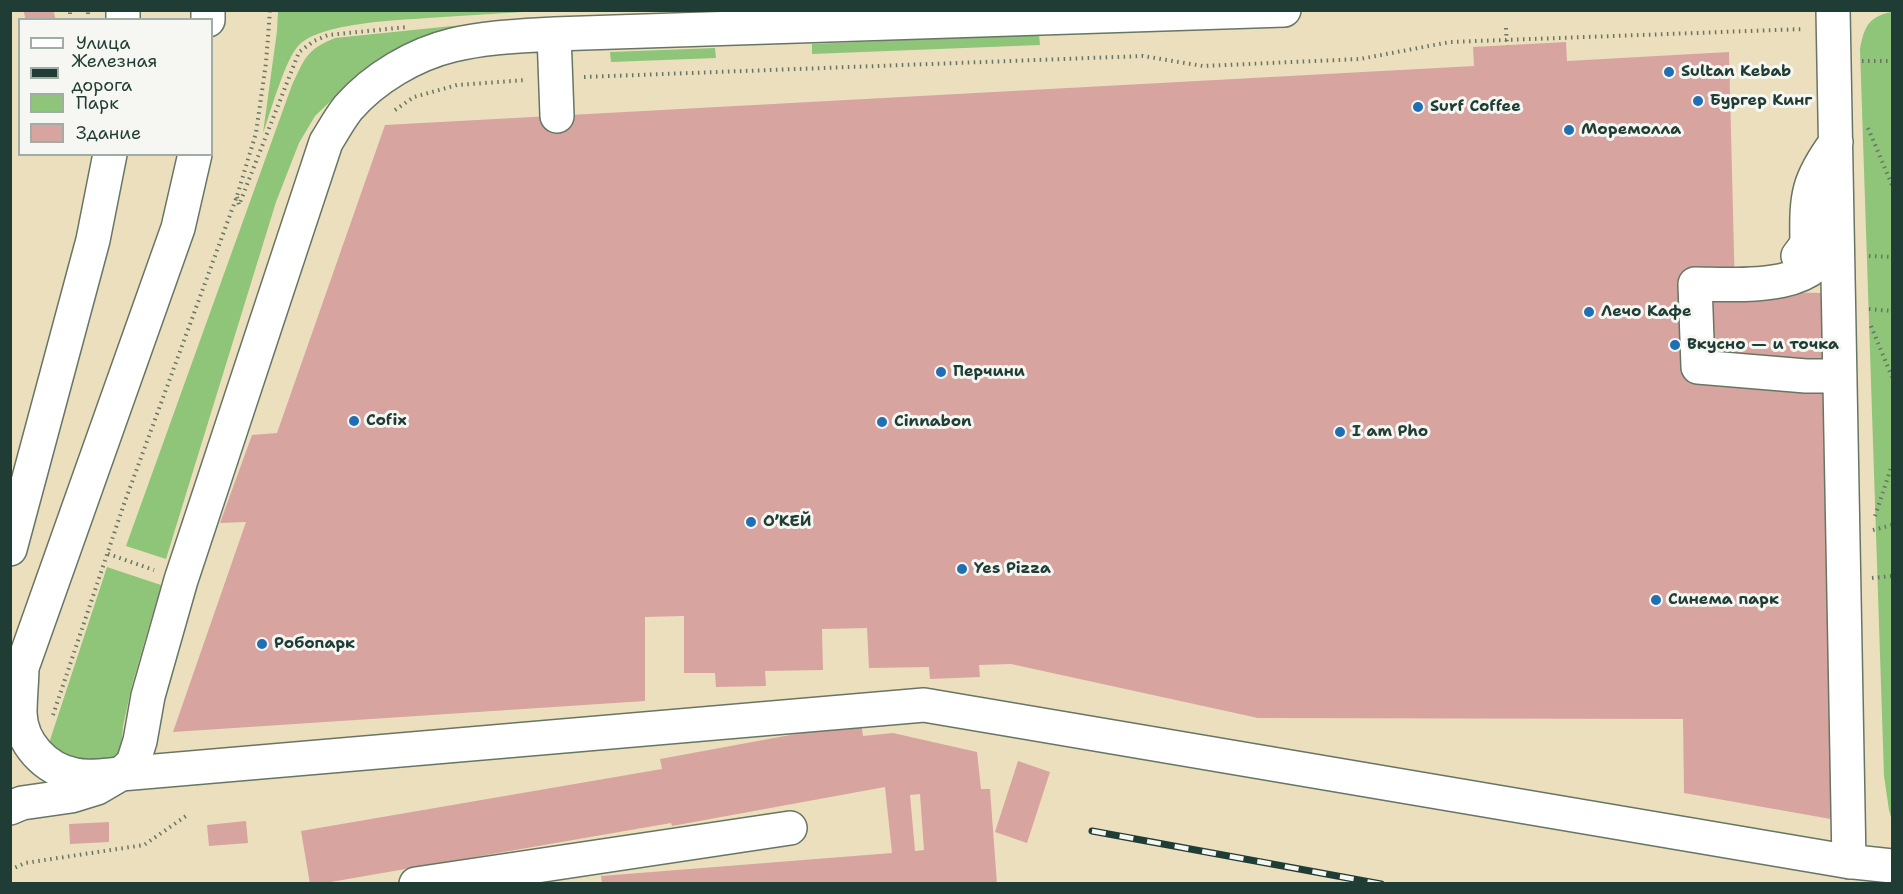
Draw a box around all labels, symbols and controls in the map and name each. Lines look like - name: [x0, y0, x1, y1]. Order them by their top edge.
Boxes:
- legend: [18, 18, 213, 156]
- text: Улица: [76, 31, 130, 55]
- text: Железная дорога: [71, 49, 157, 97]
- place label: Sultan Kebab: [1681, 62, 1791, 82]
- marker: Sultan Kebab: [1662, 65, 1676, 79]
- text: Парк: [76, 91, 119, 115]
- place label: Бургер Кинг: [1710, 91, 1812, 111]
- marker: Бургер Кинг: [1691, 94, 1705, 108]
- place label: Surf Coffee: [1430, 97, 1521, 117]
- marker: Surf Coffee: [1411, 100, 1425, 114]
- place label: Моремолла: [1581, 120, 1681, 140]
- text: Здание: [76, 121, 141, 145]
- marker: Моремолла: [1562, 123, 1576, 137]
- place label: Лечо Кафе: [1601, 302, 1692, 322]
- marker: Лечо Кафе: [1582, 305, 1596, 319]
- place label: Вкусно — и точка: [1687, 335, 1839, 355]
- marker: Вкусно — и точка: [1668, 338, 1682, 352]
- place label: Перчини: [953, 362, 1025, 382]
- marker: Перчини: [934, 365, 948, 379]
- place label: Cofix: [366, 411, 407, 431]
- place label: Cinnabon: [894, 412, 972, 432]
- marker: Cofix: [347, 414, 361, 428]
- marker: Cinnabon: [875, 415, 889, 429]
- place label: I am Pho: [1352, 422, 1428, 442]
- marker: I am Pho: [1333, 425, 1347, 439]
- place label: О’КЕЙ: [763, 512, 811, 532]
- marker: О’КЕЙ: [744, 515, 758, 529]
- place label: Yes Pizza: [974, 559, 1051, 579]
- marker: Yes Pizza: [955, 562, 969, 576]
- place label: Синема парк: [1668, 590, 1779, 610]
- marker: Синема парк: [1649, 593, 1663, 607]
- place label: Робопарк: [274, 634, 355, 654]
- marker: Робопарк: [255, 637, 269, 651]

